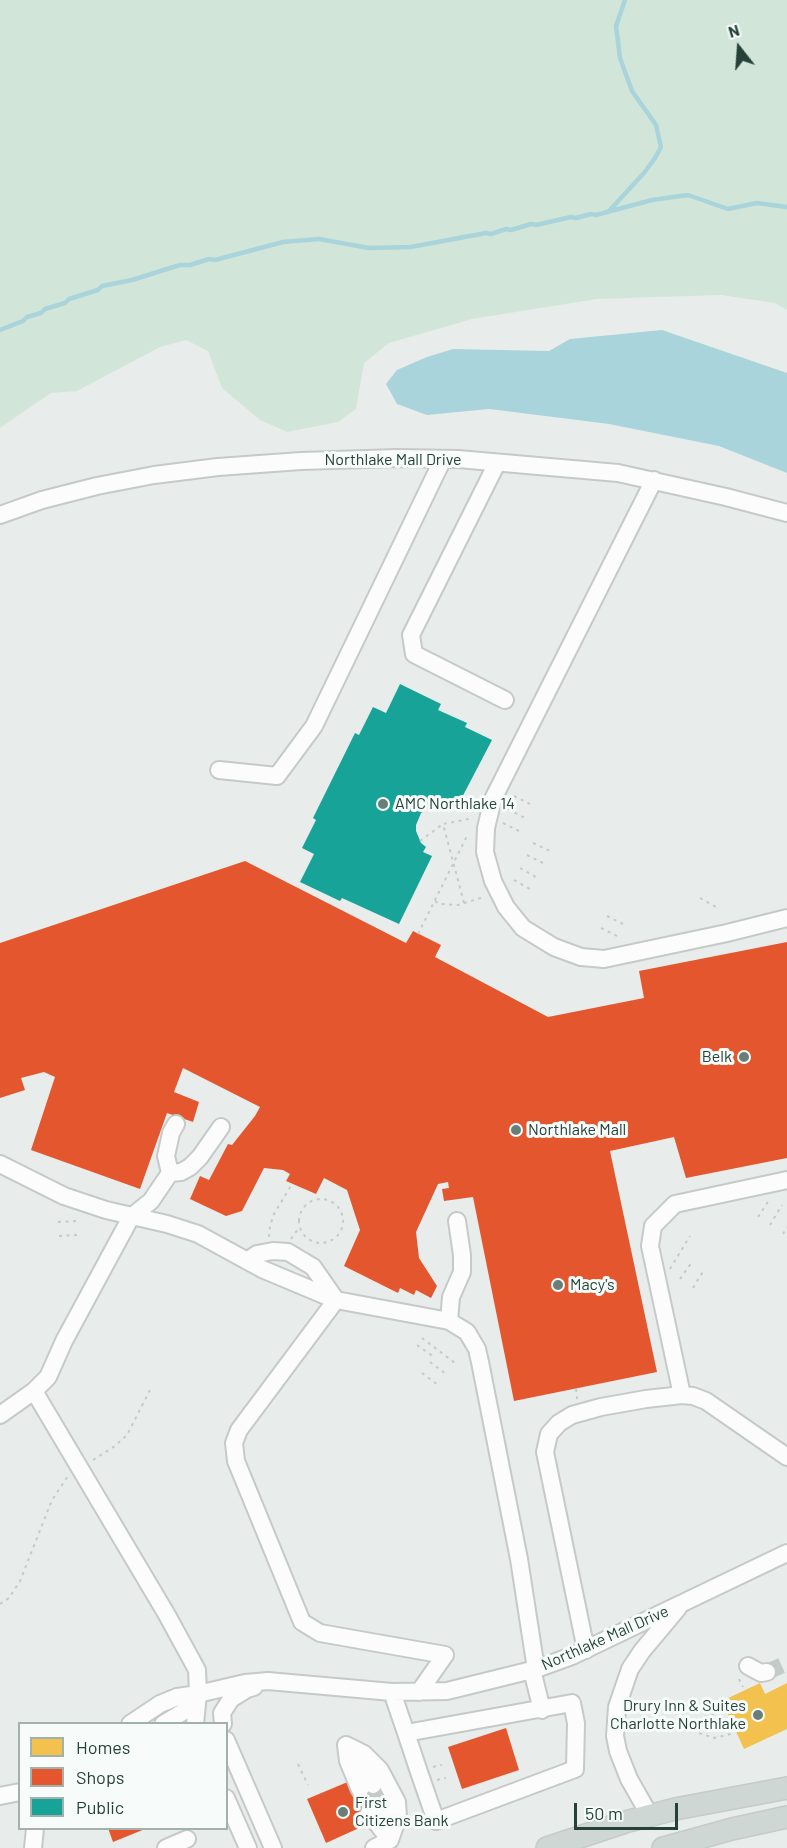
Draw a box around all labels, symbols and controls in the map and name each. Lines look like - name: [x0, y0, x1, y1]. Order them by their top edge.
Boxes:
- north arrow: [709, 18, 769, 78]
- text: N: [726, 20, 741, 41]
- street label: Northlake Mall Drive: [324, 450, 462, 470]
- place label: AMC Northlake 14: [395, 794, 515, 814]
- marker: AMC Northlake 14: [376, 797, 390, 811]
- place label: Belk: [702, 1047, 732, 1067]
- marker: Belk: [737, 1050, 751, 1064]
- place label: Northlake Mall: [528, 1120, 626, 1140]
- marker: Northlake Mall: [509, 1123, 523, 1137]
- place label: Macy's: [570, 1275, 615, 1295]
- marker: Macy's: [551, 1278, 565, 1292]
- street label: Northlake Mall Drive: [538, 1601, 672, 1675]
- place label: Drury Inn & Suites Charlotte Northlake: [610, 1696, 746, 1734]
- marker: Drury Inn & Suites Charlotte Northlake: [751, 1708, 765, 1722]
- legend: [18, 1722, 228, 1830]
- text: Homes: [76, 1736, 130, 1758]
- text: Shops: [76, 1766, 125, 1788]
- scale bar: [577, 1791, 680, 1829]
- place label: First Citizens Bank: [355, 1793, 449, 1831]
- text: Public: [76, 1796, 124, 1818]
- text: 50 m: [585, 1802, 623, 1824]
- marker: First Citizens Bank: [336, 1805, 350, 1819]

